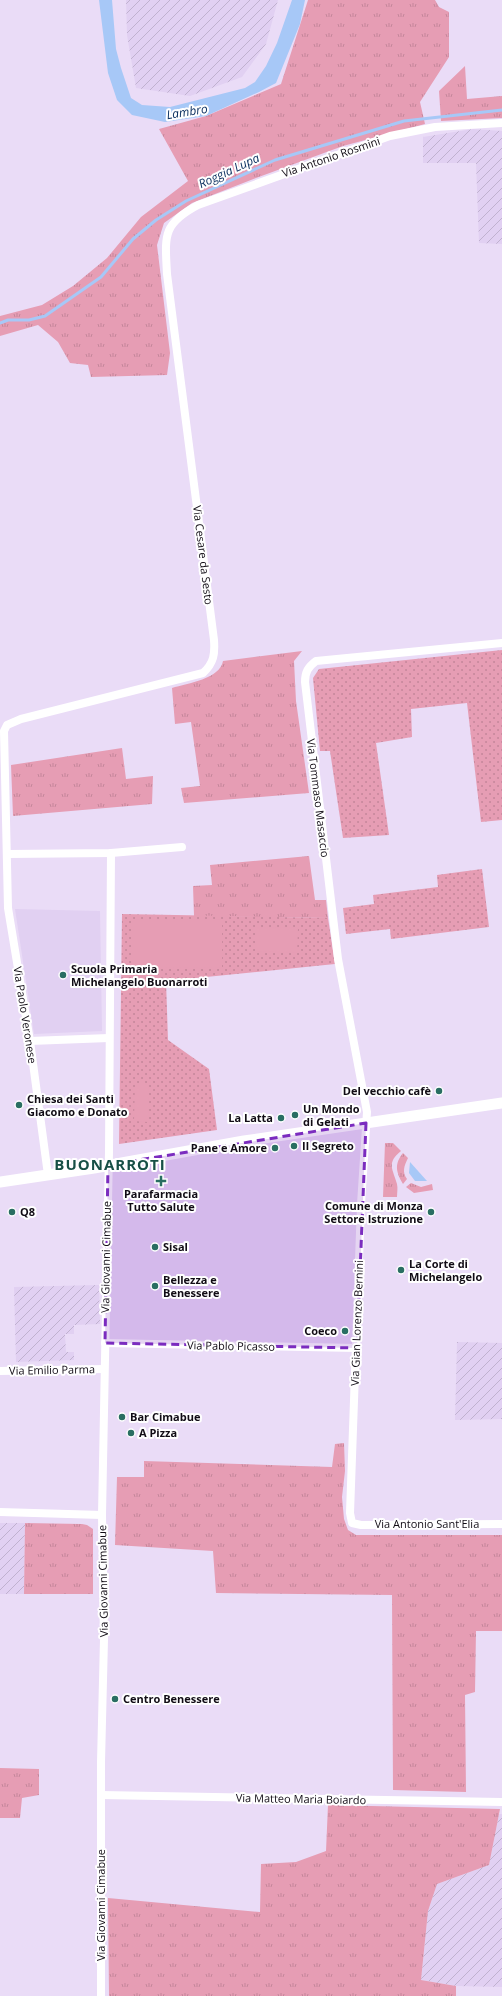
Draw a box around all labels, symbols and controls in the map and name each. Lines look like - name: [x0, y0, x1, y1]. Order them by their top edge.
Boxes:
- water label: Lambro: [165, 100, 209, 123]
- street label: Via Antonio Rosmini: [280, 133, 382, 180]
- water label: Roggia Lupa: [196, 149, 262, 192]
- street label: Via Cesare da Sesto: [190, 504, 217, 606]
- street label: Via Tommaso Masaccio: [304, 738, 333, 859]
- place label: Scuola Primaria Michelangelo Buonarroti: [71, 961, 207, 989]
- street label: Via Paolo Veronese: [10, 965, 41, 1065]
- marker: Scuola Primaria Michelangelo Buonarroti: [58, 970, 68, 980]
- place label: Del vecchio cafè: [343, 1083, 431, 1098]
- marker: Del vecchio cafè: [434, 1086, 444, 1096]
- place label: Chiesa dei Santi Giacomo e Donato: [27, 1091, 128, 1119]
- marker: Chiesa dei Santi Giacomo e Donato: [14, 1100, 24, 1110]
- place label: Un Mondo di Gelati: [303, 1101, 360, 1129]
- place label: La Latta: [228, 1110, 273, 1125]
- marker: Un Mondo di Gelati: [290, 1110, 300, 1120]
- marker: La Latta: [276, 1113, 286, 1123]
- place label: Il Segreto: [302, 1138, 354, 1153]
- place label: Pane e Amore: [191, 1140, 267, 1155]
- marker: Il Segreto: [289, 1141, 299, 1151]
- marker: Pane e Amore: [270, 1143, 280, 1153]
- district label: BUONARROTI: [54, 1154, 166, 1174]
- marker: Parafarmacia Tutto Salute: [156, 1176, 166, 1186]
- place label: Parafarmacia Tutto Salute: [124, 1186, 198, 1214]
- place label: Comune di Monza Settore Istruzione: [324, 1198, 424, 1226]
- street label: Via Giovanni Cimabue: [97, 1201, 114, 1313]
- place label: Q8: [20, 1204, 35, 1219]
- marker: Q8: [7, 1207, 17, 1217]
- marker: Comune di Monza Settore Istruzione: [426, 1207, 436, 1217]
- place label: Sisal: [163, 1239, 188, 1254]
- marker: Sisal: [150, 1242, 160, 1252]
- place label: La Corte di Michelangelo: [409, 1256, 482, 1284]
- street label: Via Gian Lorenzo Bernini: [347, 1260, 366, 1386]
- marker: La Corte di Michelangelo: [396, 1265, 406, 1275]
- place label: Bellezza e Benessere: [163, 1272, 220, 1300]
- marker: Bellezza e Benessere: [150, 1281, 160, 1291]
- place label: Coeco: [304, 1323, 337, 1338]
- marker: Coeco: [340, 1326, 350, 1336]
- street label: Via Pablo Picasso: [187, 1337, 275, 1354]
- street label: Via Emilio Parma: [9, 1361, 95, 1378]
- place label: Bar Cimabue: [130, 1409, 201, 1424]
- marker: Bar Cimabue: [117, 1412, 127, 1422]
- place label: A Pizza: [139, 1425, 177, 1440]
- marker: A Pizza: [126, 1428, 136, 1438]
- street label: Via Antonio Sant'Elia: [375, 1516, 479, 1531]
- street label: Via Giovanni Cimabue: [94, 1525, 111, 1637]
- place label: Centro Benessere: [123, 1691, 220, 1706]
- marker: Centro Benessere: [110, 1694, 120, 1704]
- street label: Via Matteo Maria Boiardo: [236, 1790, 367, 1807]
- street label: Via Giovanni Cimabue: [93, 1849, 108, 1961]

